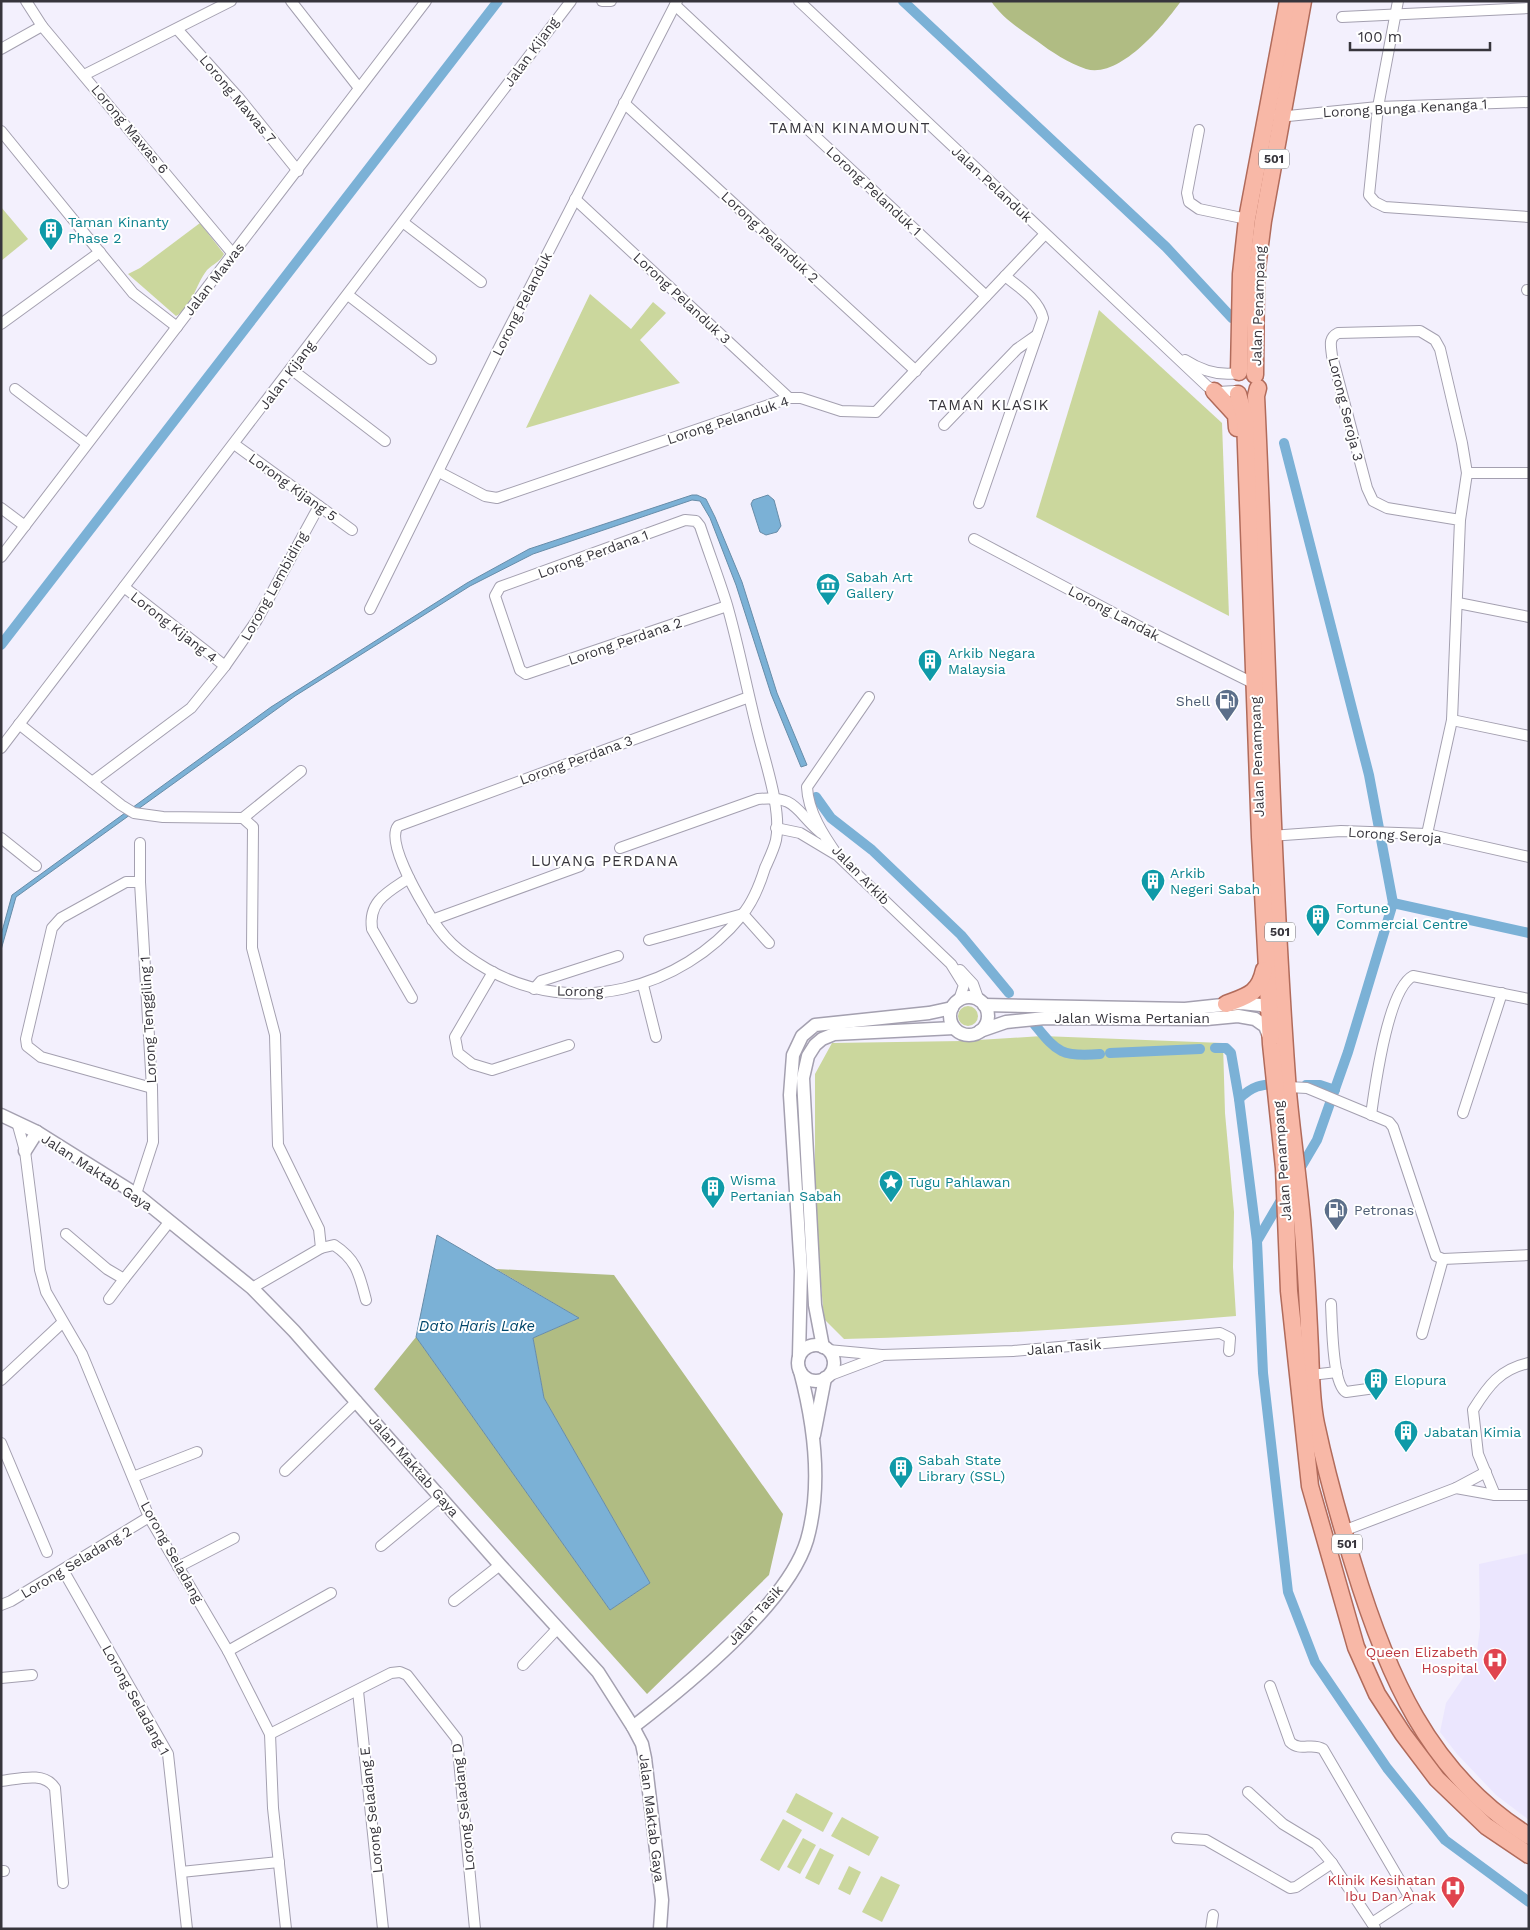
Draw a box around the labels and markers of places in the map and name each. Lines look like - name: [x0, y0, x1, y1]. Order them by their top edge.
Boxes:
- place label: Taman Kinanty Phase 2: [68, 214, 170, 246]
- building icon: Taman Kinanty Phase 2: [38, 217, 64, 251]
- place label: Sabah Art Gallery: [846, 569, 913, 601]
- museum icon: Sabah Art Gallery: [815, 572, 841, 606]
- place label: Arkib Negara Malaysia: [948, 645, 1035, 677]
- building icon: Arkib Negara Malaysia: [917, 648, 943, 682]
- fuel station icon: Shell: [1214, 688, 1240, 722]
- place label: Shell: [1176, 693, 1211, 709]
- place label: Arkib Negeri Sabah: [1170, 865, 1260, 897]
- building icon: Arkib Negeri Sabah: [1140, 868, 1166, 902]
- place label: Fortune Commercial Centre: [1336, 900, 1468, 932]
- building icon: Fortune Commercial Centre: [1305, 903, 1331, 937]
- place icon: Tugu Pahlawan: [878, 1169, 904, 1203]
- place label: Wisma Pertanian Sabah: [730, 1172, 841, 1204]
- place label: Tugu Pahlawan: [908, 1174, 1010, 1190]
- building icon: Wisma Pertanian Sabah: [700, 1175, 726, 1209]
- fuel station icon: Petronas: [1323, 1197, 1349, 1231]
- place label: Petronas: [1354, 1202, 1414, 1218]
- building icon: Elopura: [1363, 1367, 1389, 1401]
- place label: Elopura: [1394, 1372, 1447, 1388]
- building icon: Jabatan Kimia: [1393, 1419, 1419, 1453]
- place label: Jabatan Kimia: [1424, 1424, 1521, 1440]
- place label: Sabah State Library (SSL): [918, 1452, 1005, 1484]
- building icon: Sabah State Library (SSL): [888, 1455, 914, 1489]
- place label: Queen Elizabeth Hospital: [1366, 1644, 1479, 1676]
- hospital icon: Queen Elizabeth Hospital: [1482, 1647, 1508, 1681]
- place label: Klinik Kesihatan Ibu Dan Anak: [1327, 1872, 1436, 1904]
- hospital icon: Klinik Kesihatan Ibu Dan Anak: [1440, 1875, 1466, 1909]

